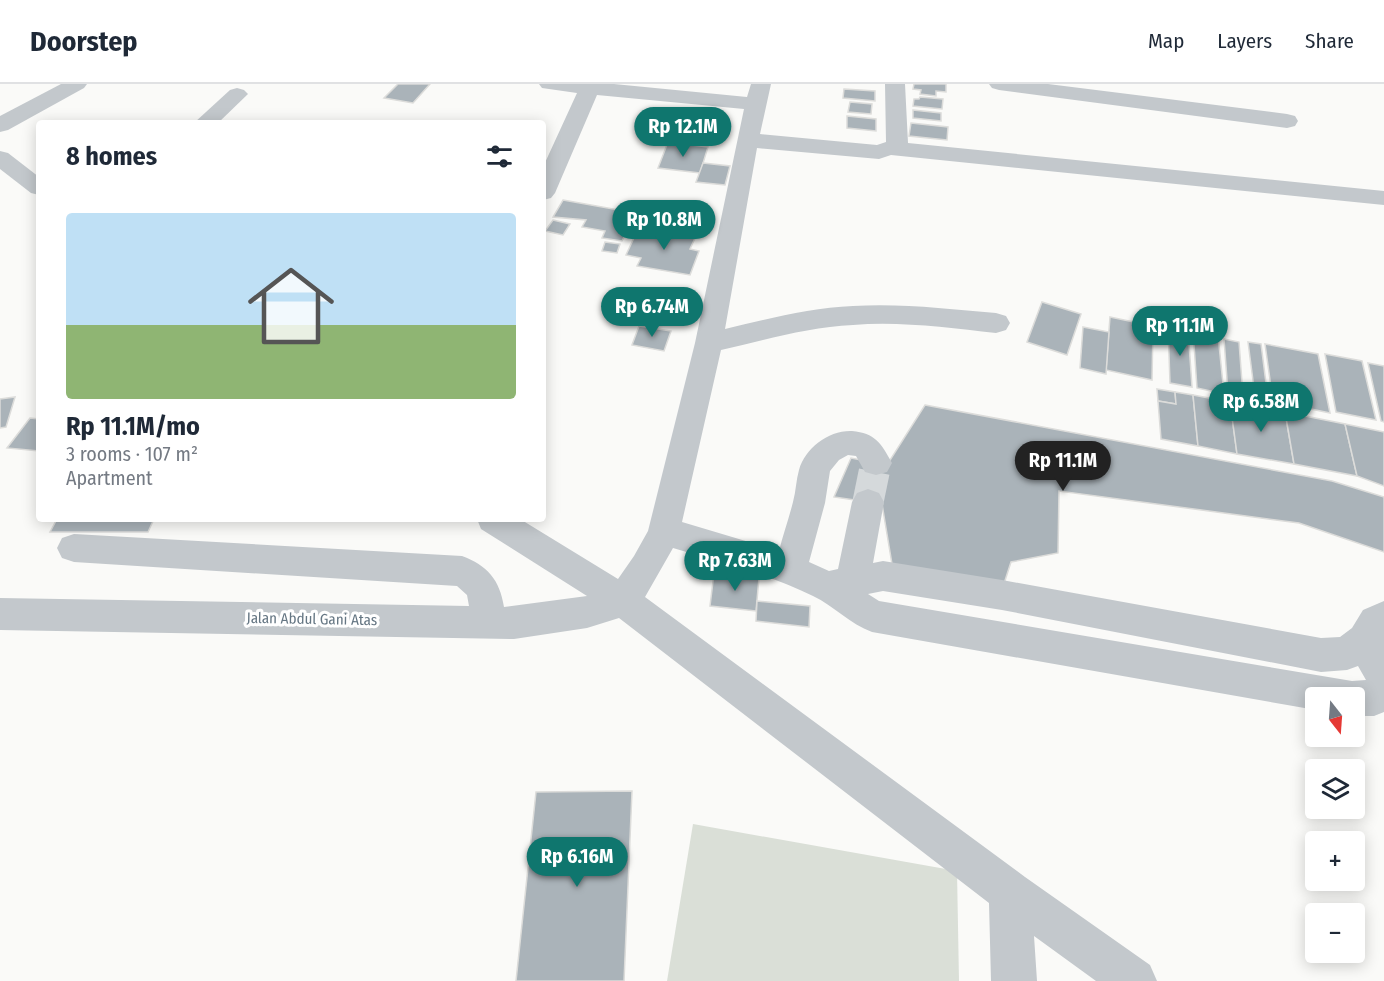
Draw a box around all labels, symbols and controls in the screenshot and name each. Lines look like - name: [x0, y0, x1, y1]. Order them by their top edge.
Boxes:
- text: Doorstep: [30, 25, 138, 58]
- text: Map: [1148, 28, 1184, 54]
- text: Layers: [1217, 28, 1272, 54]
- text: Share: [1305, 28, 1354, 54]
- pin: Rp 12.1M: [621, 107, 745, 158]
- text: Rp 12.1M: [648, 114, 718, 138]
- icon: filters: [483, 140, 516, 173]
- text: 8 homes: [66, 141, 157, 172]
- pin: Rp 10.8M: [602, 200, 726, 251]
- text: Rp 10.8M: [626, 207, 702, 231]
- icon: home: [237, 252, 345, 360]
- pin: Rp 6.74M: [590, 287, 714, 338]
- text: Rp 6.74M: [615, 294, 689, 318]
- pin: Rp 11.1M: [1118, 306, 1242, 357]
- text: Rp 11.1M: [1146, 313, 1214, 337]
- pin: Rp 6.58M: [1199, 382, 1323, 433]
- text: Rp 6.58M: [1223, 389, 1299, 413]
- text: Rp 11.1M/mo: [66, 411, 200, 442]
- pin: Rp 11.1M: [1001, 441, 1125, 492]
- text: 3 rooms · 107 m²: [66, 442, 198, 466]
- text: Rp 11.1M: [1029, 448, 1097, 472]
- text: Apartment: [66, 466, 153, 490]
- pin: Rp 7.63M: [673, 541, 797, 592]
- text: Rp 7.63M: [698, 548, 772, 572]
- street label: Jalan Abdul Gani Atas: [247, 609, 377, 629]
- north arrow: [1305, 687, 1365, 747]
- map controls: [1305, 687, 1365, 963]
- button: layers: [1305, 759, 1365, 819]
- button: +: [1305, 831, 1365, 891]
- pin: Rp 6.16M: [515, 837, 639, 888]
- text: Rp 6.16M: [541, 844, 613, 868]
- button: −: [1305, 903, 1365, 963]

